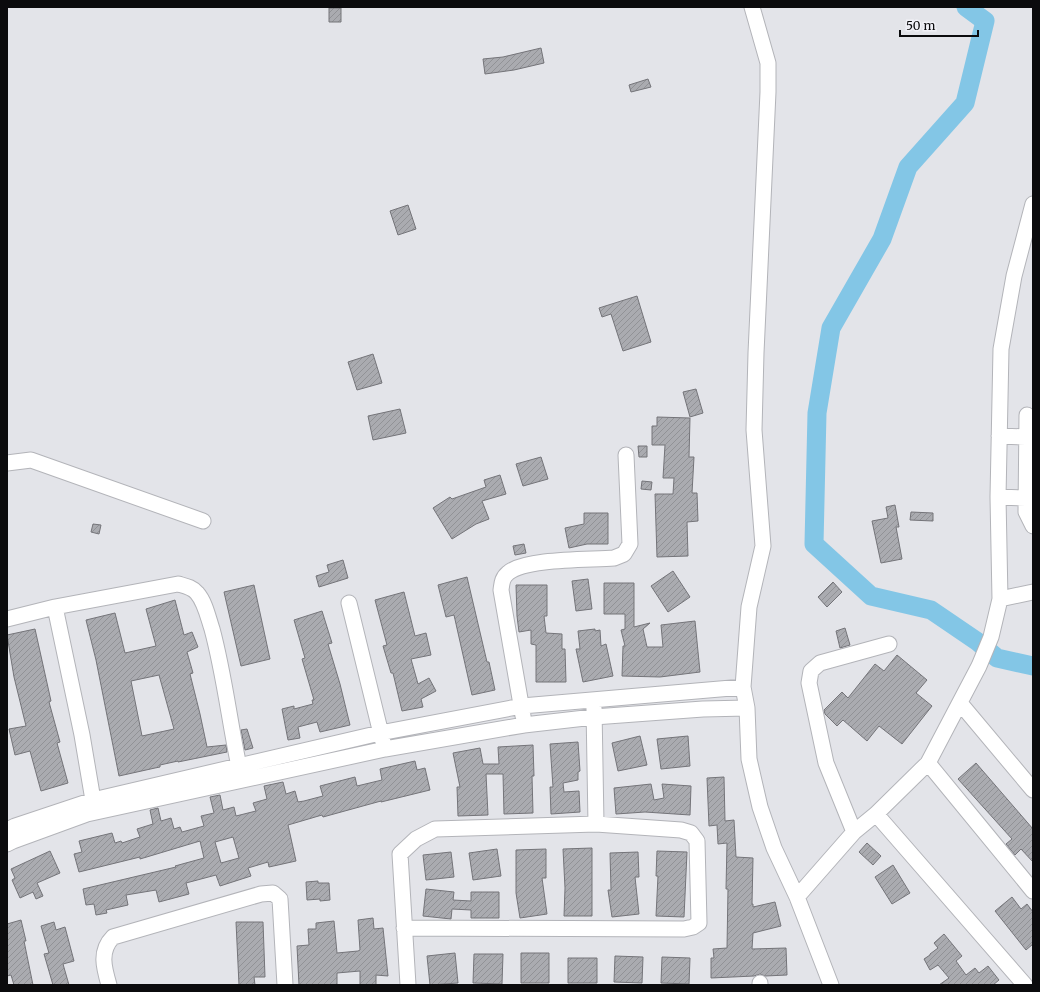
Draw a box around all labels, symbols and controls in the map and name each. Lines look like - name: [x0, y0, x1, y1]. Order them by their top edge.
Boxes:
- scale bar: [900, 12, 978, 38]
- text: 50 m: [906, 18, 935, 33]

